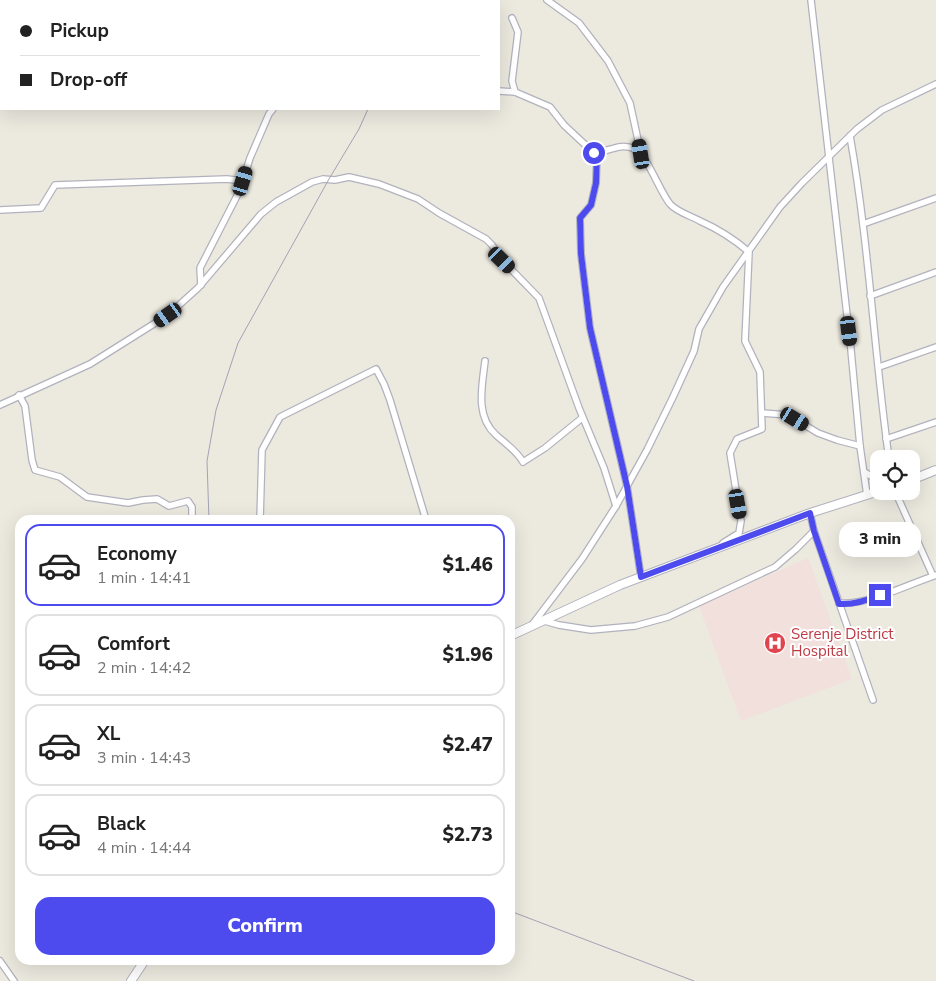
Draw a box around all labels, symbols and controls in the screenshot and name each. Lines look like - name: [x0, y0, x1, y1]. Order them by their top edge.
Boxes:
- text: Pickup: [50, 18, 109, 44]
- text: Drop-off: [50, 67, 127, 93]
- car: [631, 138, 650, 170]
- route start: [583, 142, 605, 164]
- car: [231, 164, 254, 198]
- car: [485, 244, 518, 276]
- car: [151, 300, 184, 330]
- car: [839, 315, 858, 347]
- car: [778, 405, 811, 433]
- map controls: [870, 450, 920, 500]
- button: locate: [870, 450, 920, 500]
- car: [728, 488, 747, 520]
- callout: 3 min: [839, 522, 921, 558]
- text: 3 min: [859, 528, 901, 550]
- text: Economy: [97, 541, 177, 567]
- icon: car: [37, 543, 82, 588]
- text: $1.46: [442, 552, 493, 578]
- text: 1 min · 14:41: [97, 567, 191, 589]
- route end: [869, 584, 891, 606]
- place label: Serenje District Hospital: [791, 624, 894, 661]
- text: Comfort: [97, 631, 170, 657]
- hospital icon: Serenje District Hospital: [763, 631, 787, 655]
- icon: car: [37, 633, 82, 678]
- text: $1.96: [442, 642, 493, 668]
- text: 2 min · 14:42: [97, 657, 191, 679]
- text: XL: [97, 721, 120, 747]
- icon: car: [37, 723, 82, 768]
- text: $2.47: [442, 732, 493, 758]
- text: 3 min · 14:43: [97, 747, 191, 769]
- text: Black: [97, 811, 146, 837]
- icon: car: [37, 813, 82, 858]
- text: $2.73: [442, 822, 493, 848]
- text: 4 min · 14:44: [97, 837, 191, 859]
- button: Confirm: [35, 897, 495, 955]

